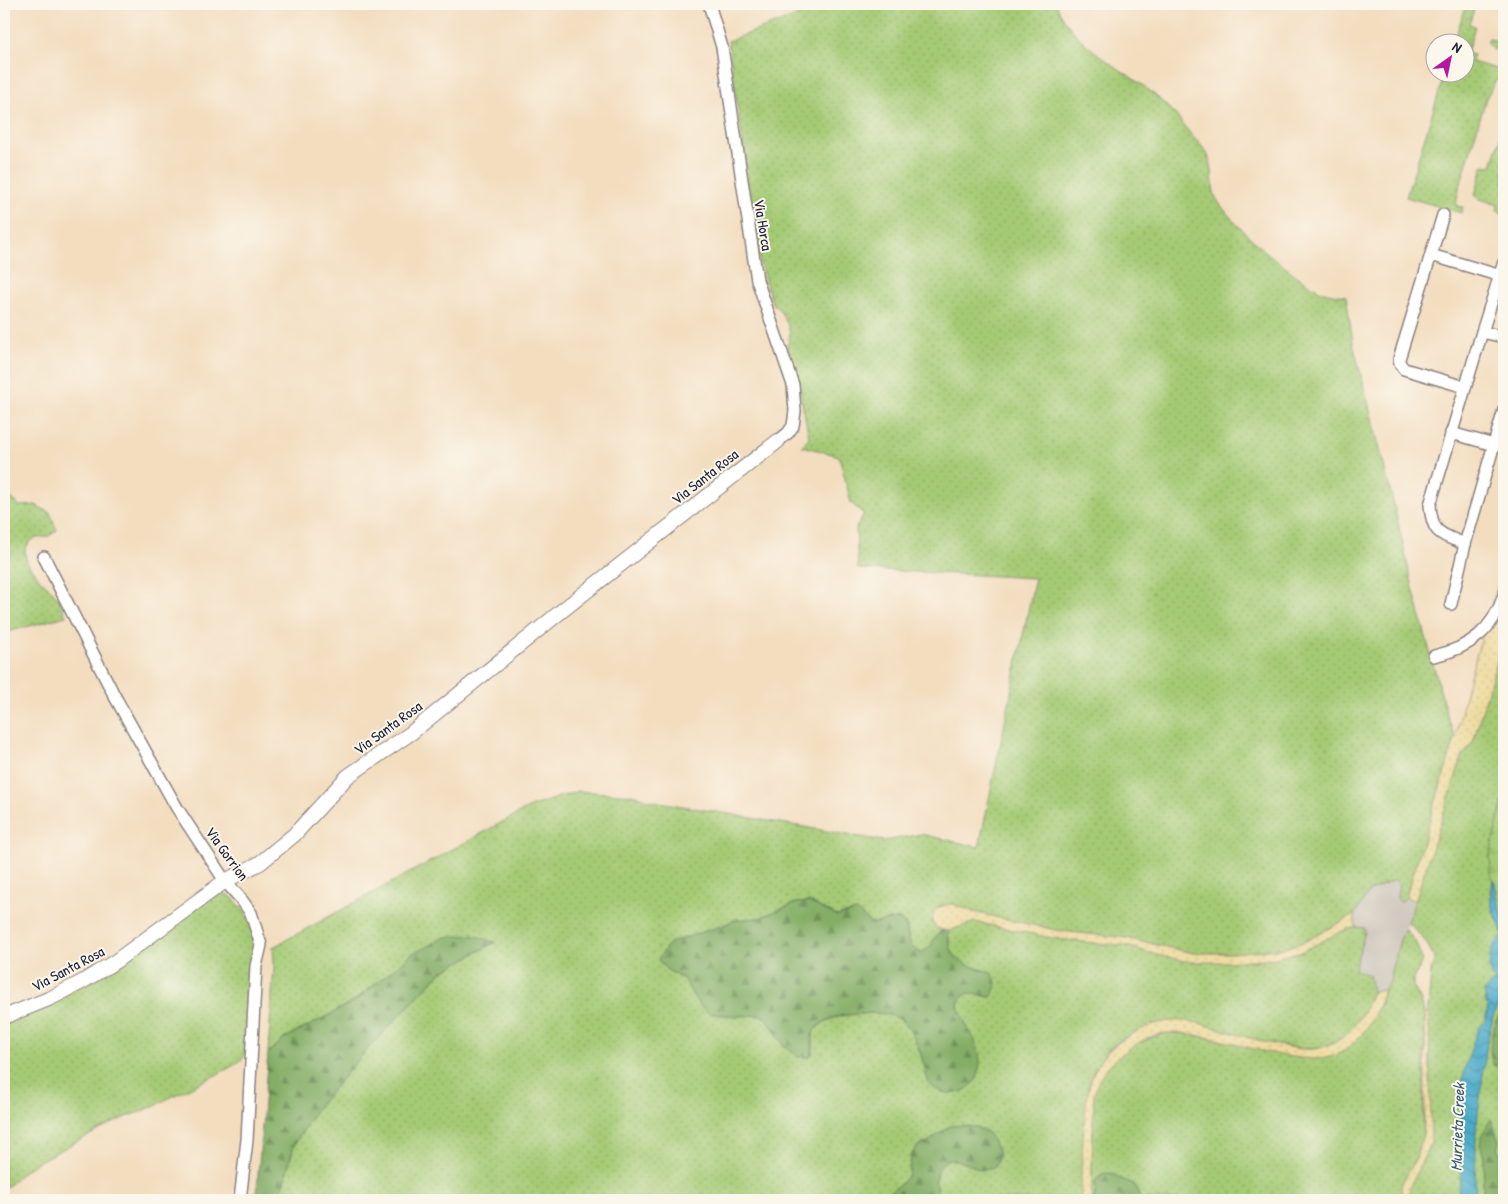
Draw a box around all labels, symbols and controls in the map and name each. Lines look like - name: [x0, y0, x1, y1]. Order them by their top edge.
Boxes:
- north arrow: [1426, 32, 1476, 82]
- text: N: [1449, 37, 1466, 57]
- street label: Via Horca: [749, 198, 778, 252]
- street label: Via Santa Rosa: [667, 444, 743, 509]
- street label: Via Santa Rosa: [349, 696, 426, 760]
- street label: Via Gorrion: [201, 822, 254, 885]
- street label: Via Santa Rosa: [28, 941, 108, 997]
- water label: Murrieta Creek: [1444, 1081, 1470, 1171]

